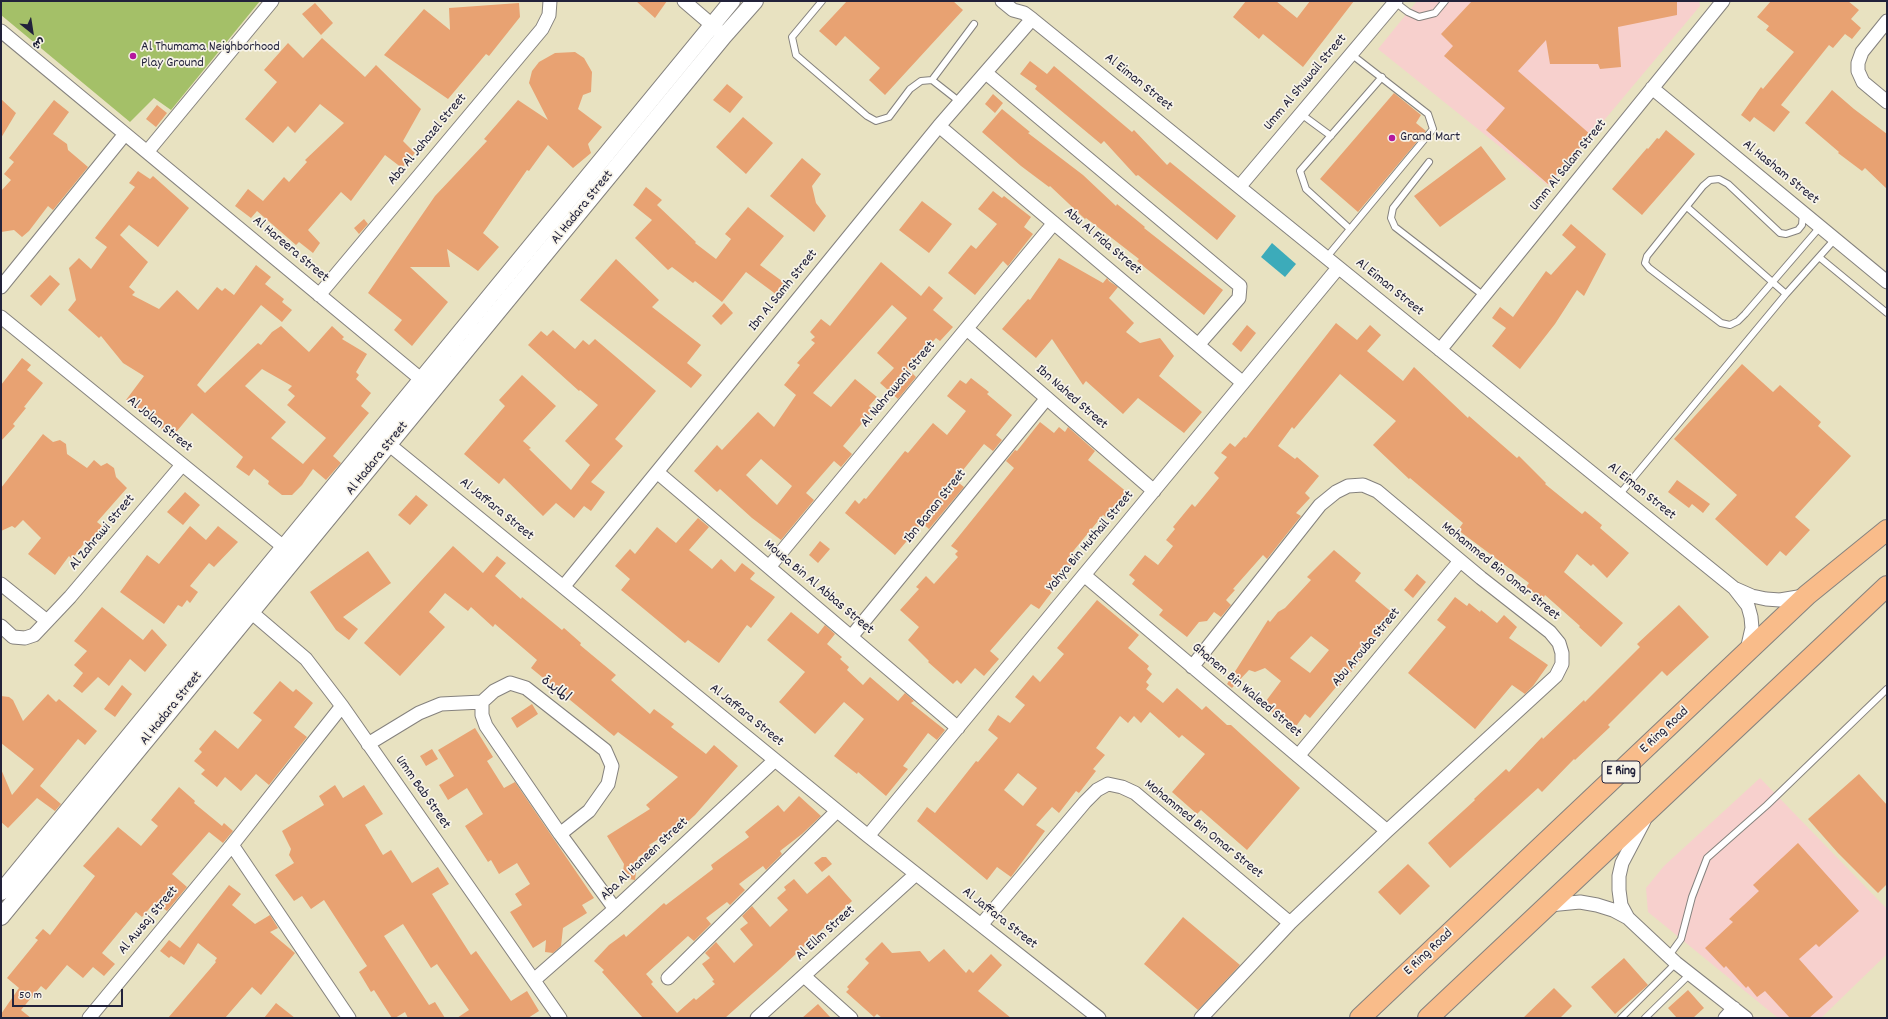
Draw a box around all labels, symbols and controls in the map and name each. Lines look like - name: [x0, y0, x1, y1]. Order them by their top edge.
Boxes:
- north arrow: [12, 12, 52, 52]
- street label: Umm Al Shuwail Street: [1261, 31, 1351, 135]
- text: ش: [29, 32, 47, 52]
- place label: Al Thumama Neighborhood Play Ground: [141, 40, 280, 72]
- street label: Al Eiman Street: [1100, 50, 1176, 116]
- marker: Al Thumama Neighborhood Play Ground: [128, 51, 138, 61]
- street label: Aba Al Jahazel Street: [385, 91, 471, 189]
- street label: Umm Al Salam Street: [1527, 117, 1611, 215]
- place label: Grand Mart: [1400, 130, 1460, 146]
- marker: Grand Mart: [1387, 133, 1397, 143]
- street label: Al Hasham Street: [1738, 137, 1822, 209]
- street label: Al Hadara Street: [548, 168, 618, 248]
- street label: Abu Al Fida Street: [1060, 205, 1144, 279]
- street label: Al Hareera Street: [248, 213, 332, 287]
- street label: Ibn Al Samh Street: [746, 247, 822, 335]
- street label: Al Eiman Street: [1351, 255, 1427, 321]
- street label: Al Nahrawani Street: [858, 338, 940, 432]
- street label: Ibn Nahed Street: [1032, 362, 1110, 434]
- street label: Al Jolan Street: [123, 394, 195, 456]
- street label: Al Hadara Street: [343, 419, 413, 499]
- street label: Al Eiman Street: [1603, 459, 1679, 525]
- street label: Ibn Banan Street: [901, 467, 971, 547]
- street label: Al Jaffara Street: [455, 475, 537, 545]
- street label: Yahya Bin Huthail Street: [1044, 488, 1138, 596]
- street label: Al Zahrawi Street: [66, 492, 140, 574]
- street label: Mohammed Bin Omar Street: [1437, 519, 1563, 625]
- street label: Mousa Bin Al Abbas Street: [759, 537, 877, 639]
- street label: Abu Arouba Street: [1329, 605, 1405, 691]
- street label: Ghanem Bin Waleed Street: [1188, 640, 1304, 742]
- street label: Al Hadara Street: [137, 669, 207, 749]
- street label: المايدة: [537, 673, 573, 707]
- street label: Al Jaffara Street: [705, 681, 787, 751]
- street label: E Ring Road: [1637, 704, 1693, 758]
- street label: Umm Bab Street: [391, 753, 453, 833]
- road number: E Ring: [1602, 761, 1640, 783]
- street label: Mohammed Bin Omar Street: [1140, 777, 1266, 883]
- street label: Aba Al Haneen Street: [598, 815, 692, 905]
- street label: Al Awsaj Street: [116, 883, 182, 959]
- street label: Al Jaffara Street: [958, 884, 1040, 954]
- street label: Al Ellm Street: [793, 903, 859, 965]
- street label: E Ring Road: [1401, 926, 1457, 980]
- scale bar: [14, 981, 125, 1007]
- text: 50 m: [19, 987, 42, 1004]

